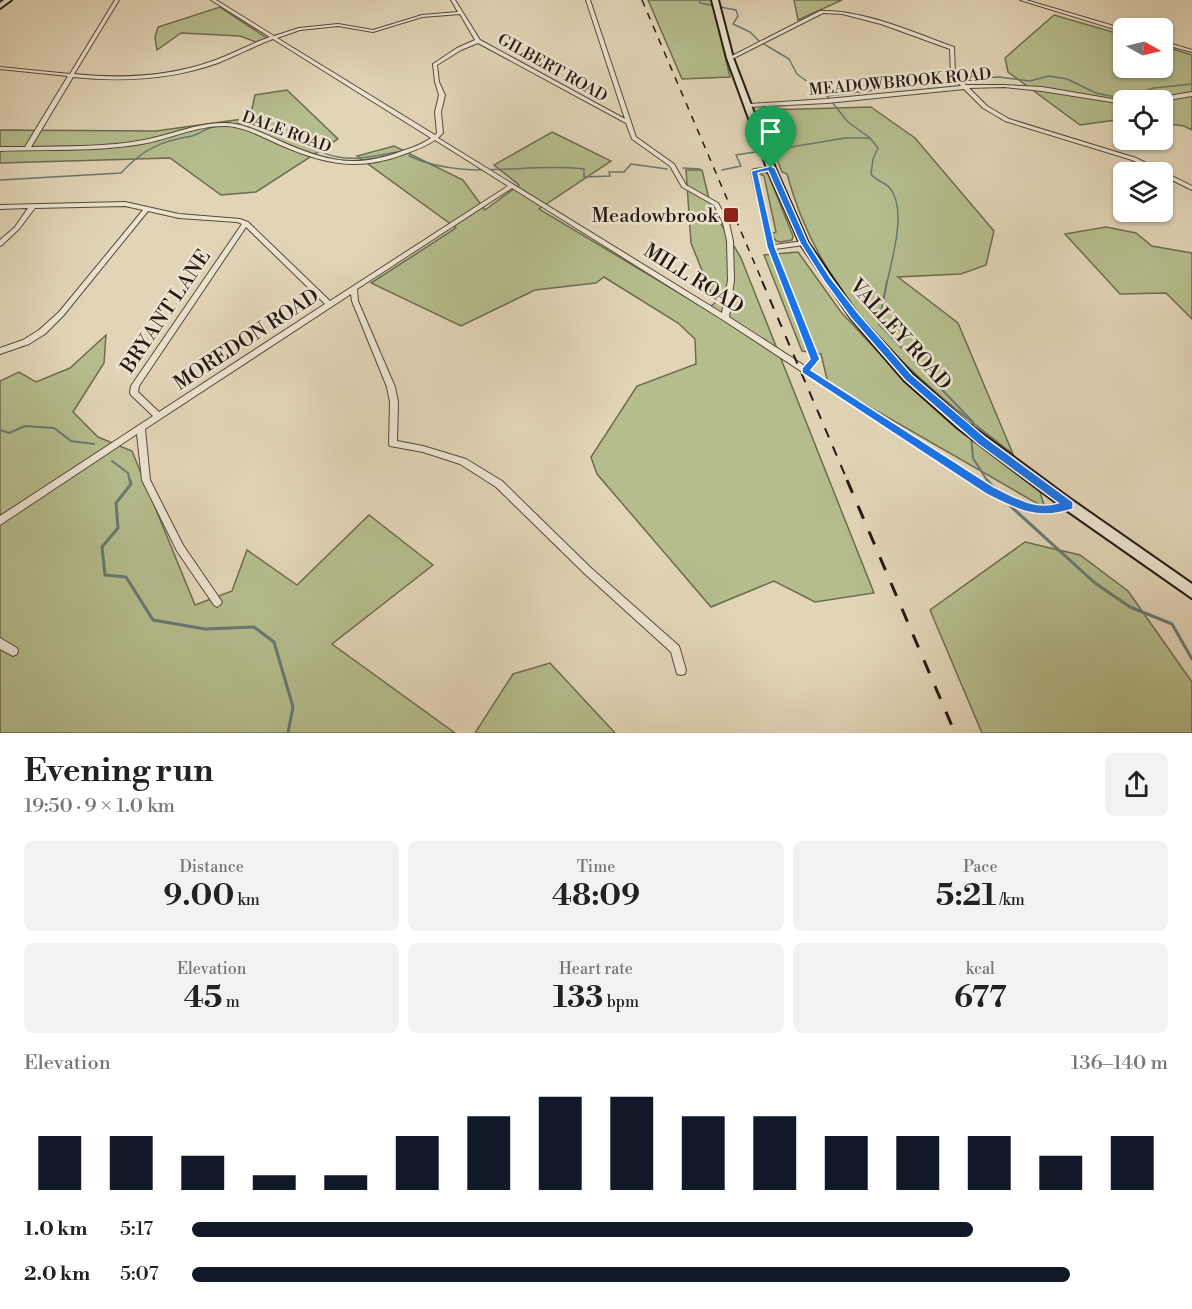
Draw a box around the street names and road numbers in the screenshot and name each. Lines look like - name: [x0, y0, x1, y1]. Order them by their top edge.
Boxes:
- street label: GILBERT ROAD: [494, 29, 611, 106]
- street label: MEADOWBROOK ROAD: [808, 64, 992, 100]
- street label: DALE ROAD: [239, 107, 334, 157]
- street label: MILL ROAD: [639, 239, 748, 320]
- street label: BRYANT LANE: [115, 245, 217, 379]
- street label: VALLEY ROAD: [843, 274, 956, 396]
- street label: MOREDON ROAD: [169, 284, 324, 397]

